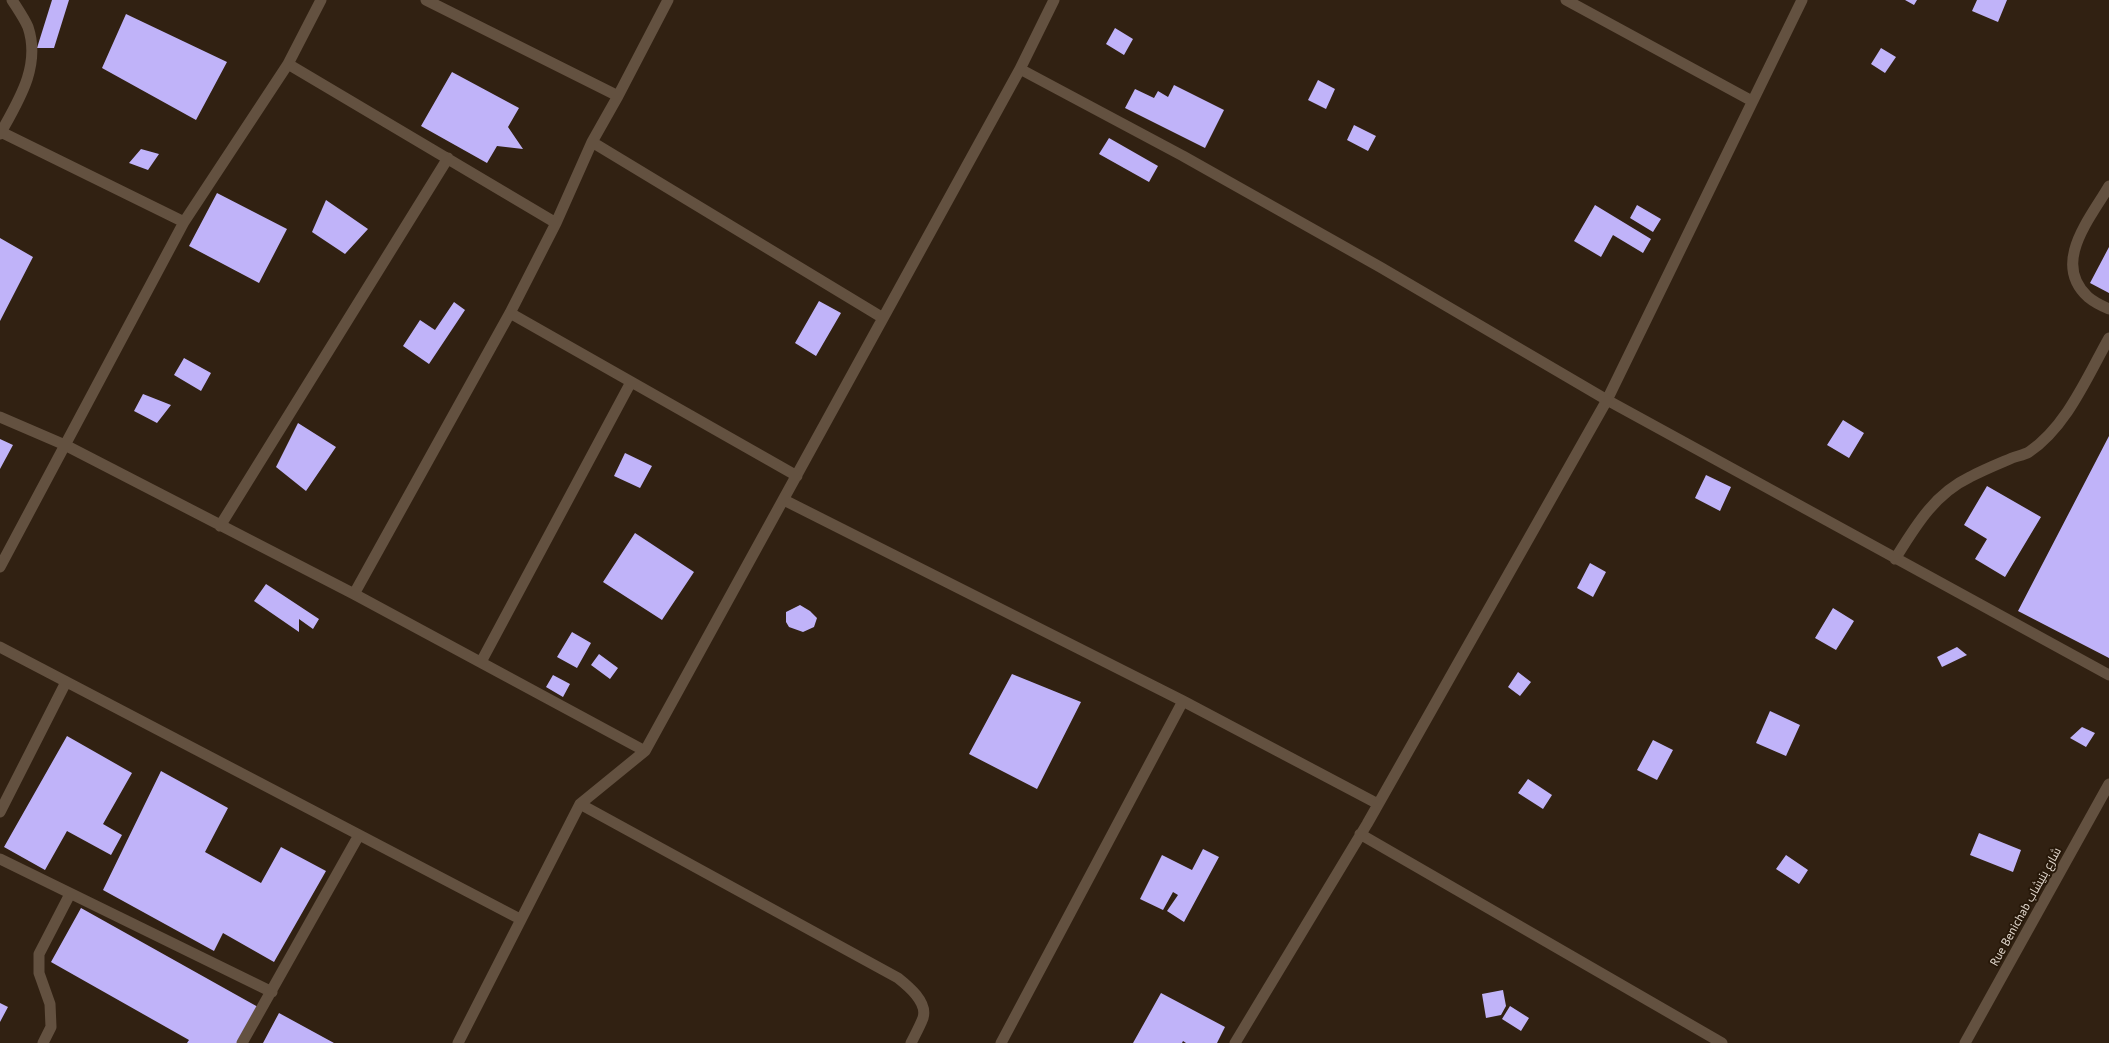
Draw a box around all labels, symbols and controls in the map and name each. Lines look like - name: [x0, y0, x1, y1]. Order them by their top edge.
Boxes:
- street label: Rue Benichab شارع بنيشاب: [1987, 845, 2065, 969]

